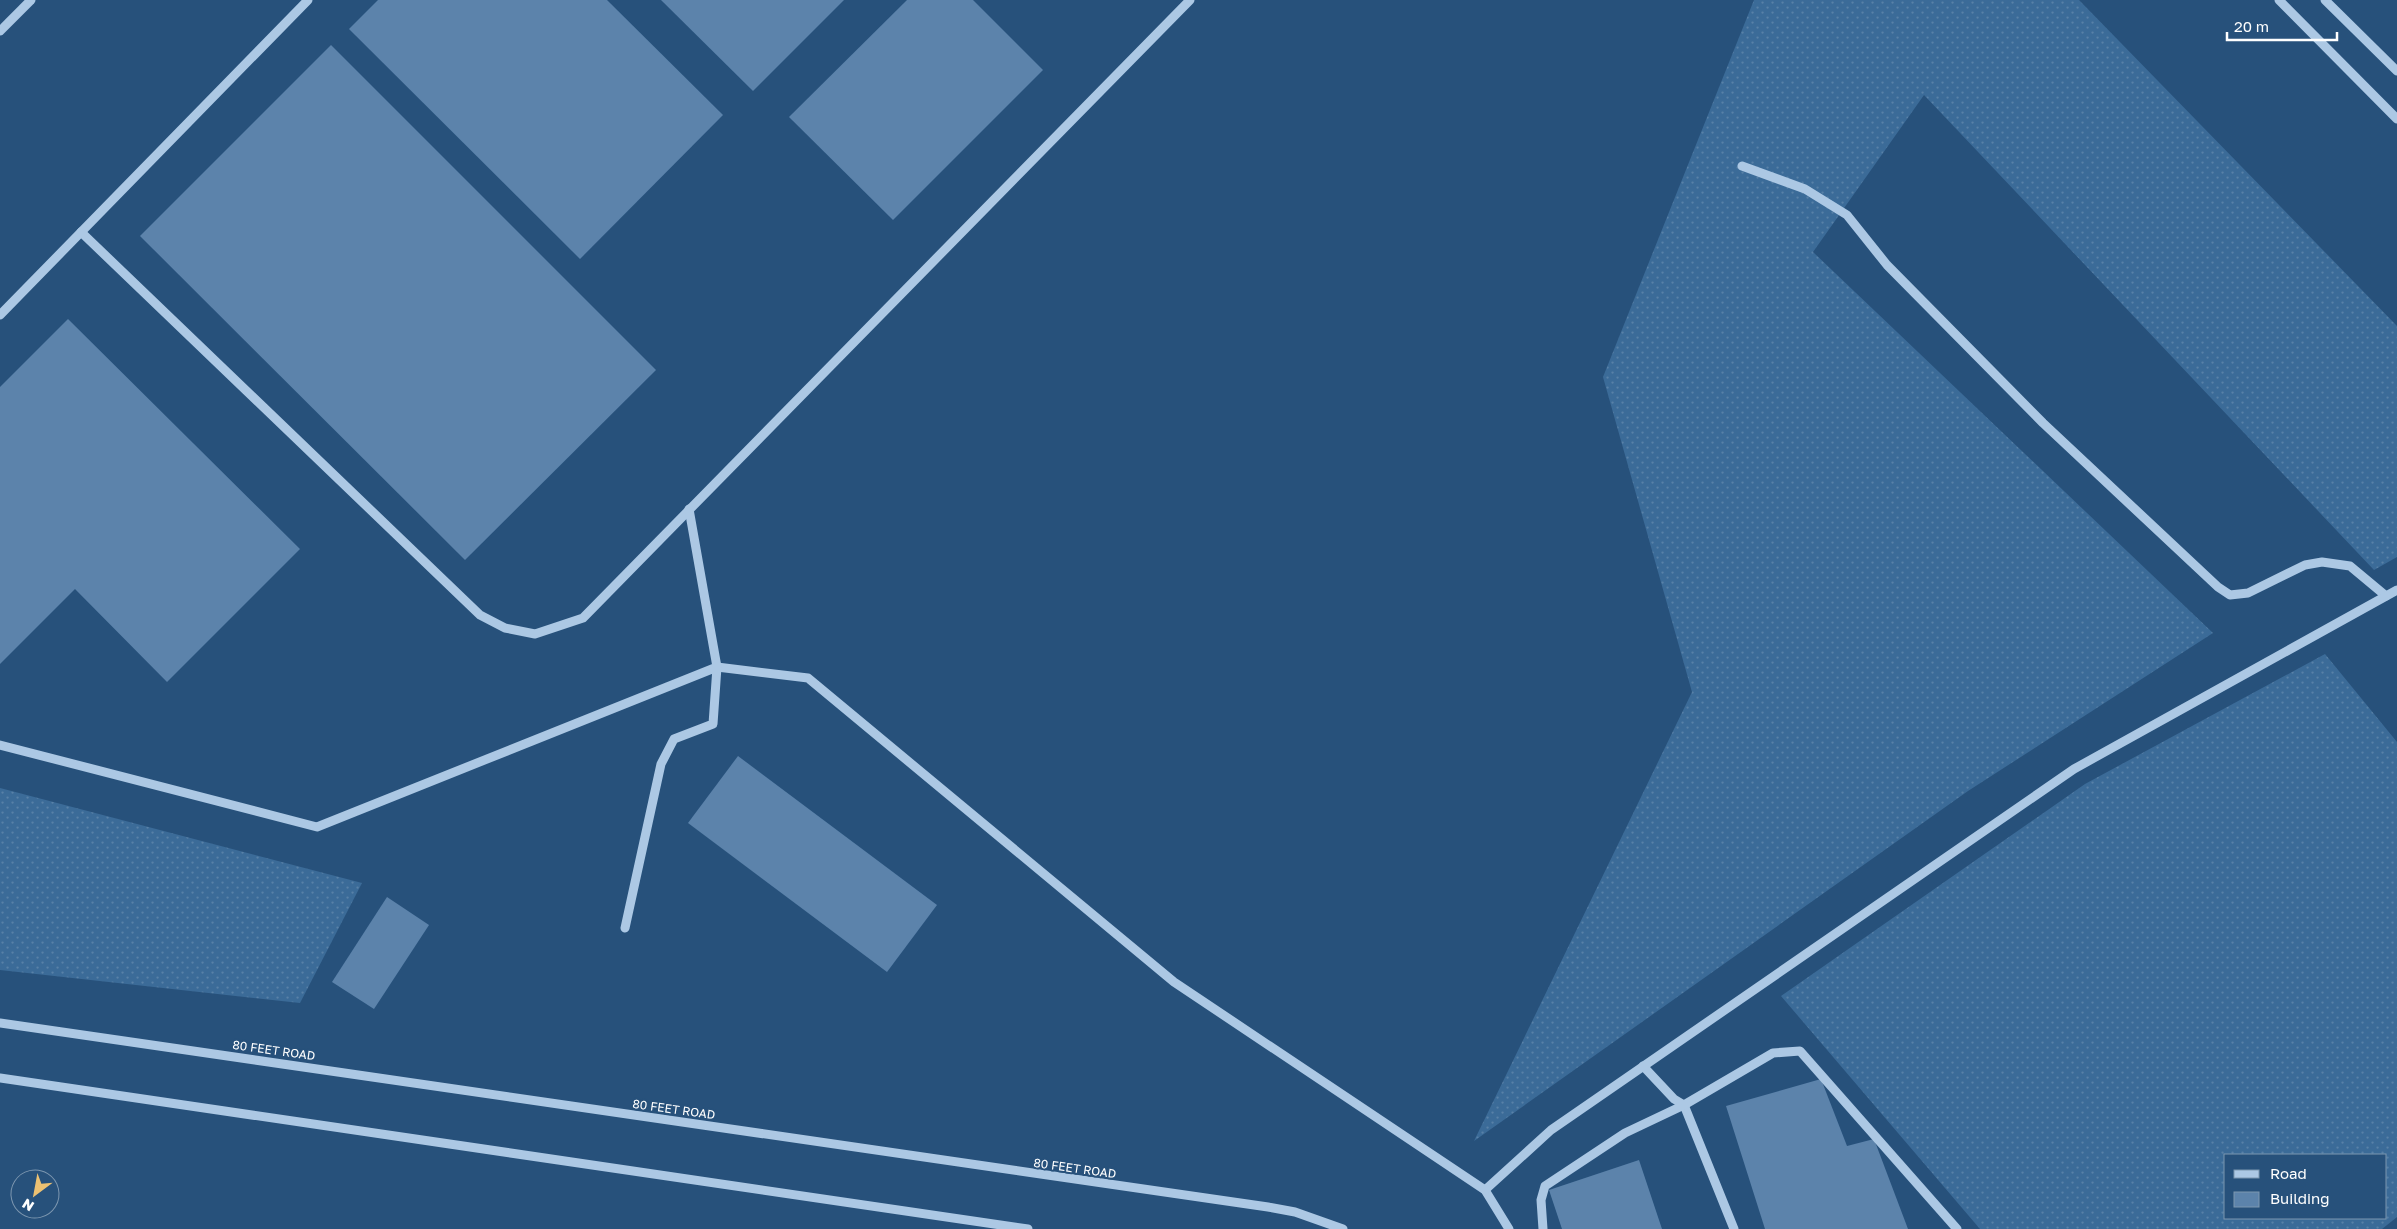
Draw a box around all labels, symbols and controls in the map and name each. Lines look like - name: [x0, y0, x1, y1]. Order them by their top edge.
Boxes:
- scale bar: [2227, 10, 2337, 42]
- text: 20 m: [2234, 17, 2269, 35]
- street label: 80 FEET ROAD: [232, 1037, 316, 1063]
- street label: 80 FEET ROAD: [632, 1096, 716, 1122]
- legend: [2224, 1154, 2387, 1219]
- street label: 80 FEET ROAD: [1033, 1155, 1117, 1181]
- text: Road: [2270, 1164, 2307, 1182]
- north arrow: [10, 1169, 60, 1219]
- text: Building: [2270, 1189, 2330, 1207]
- text: N: [19, 1195, 37, 1215]

